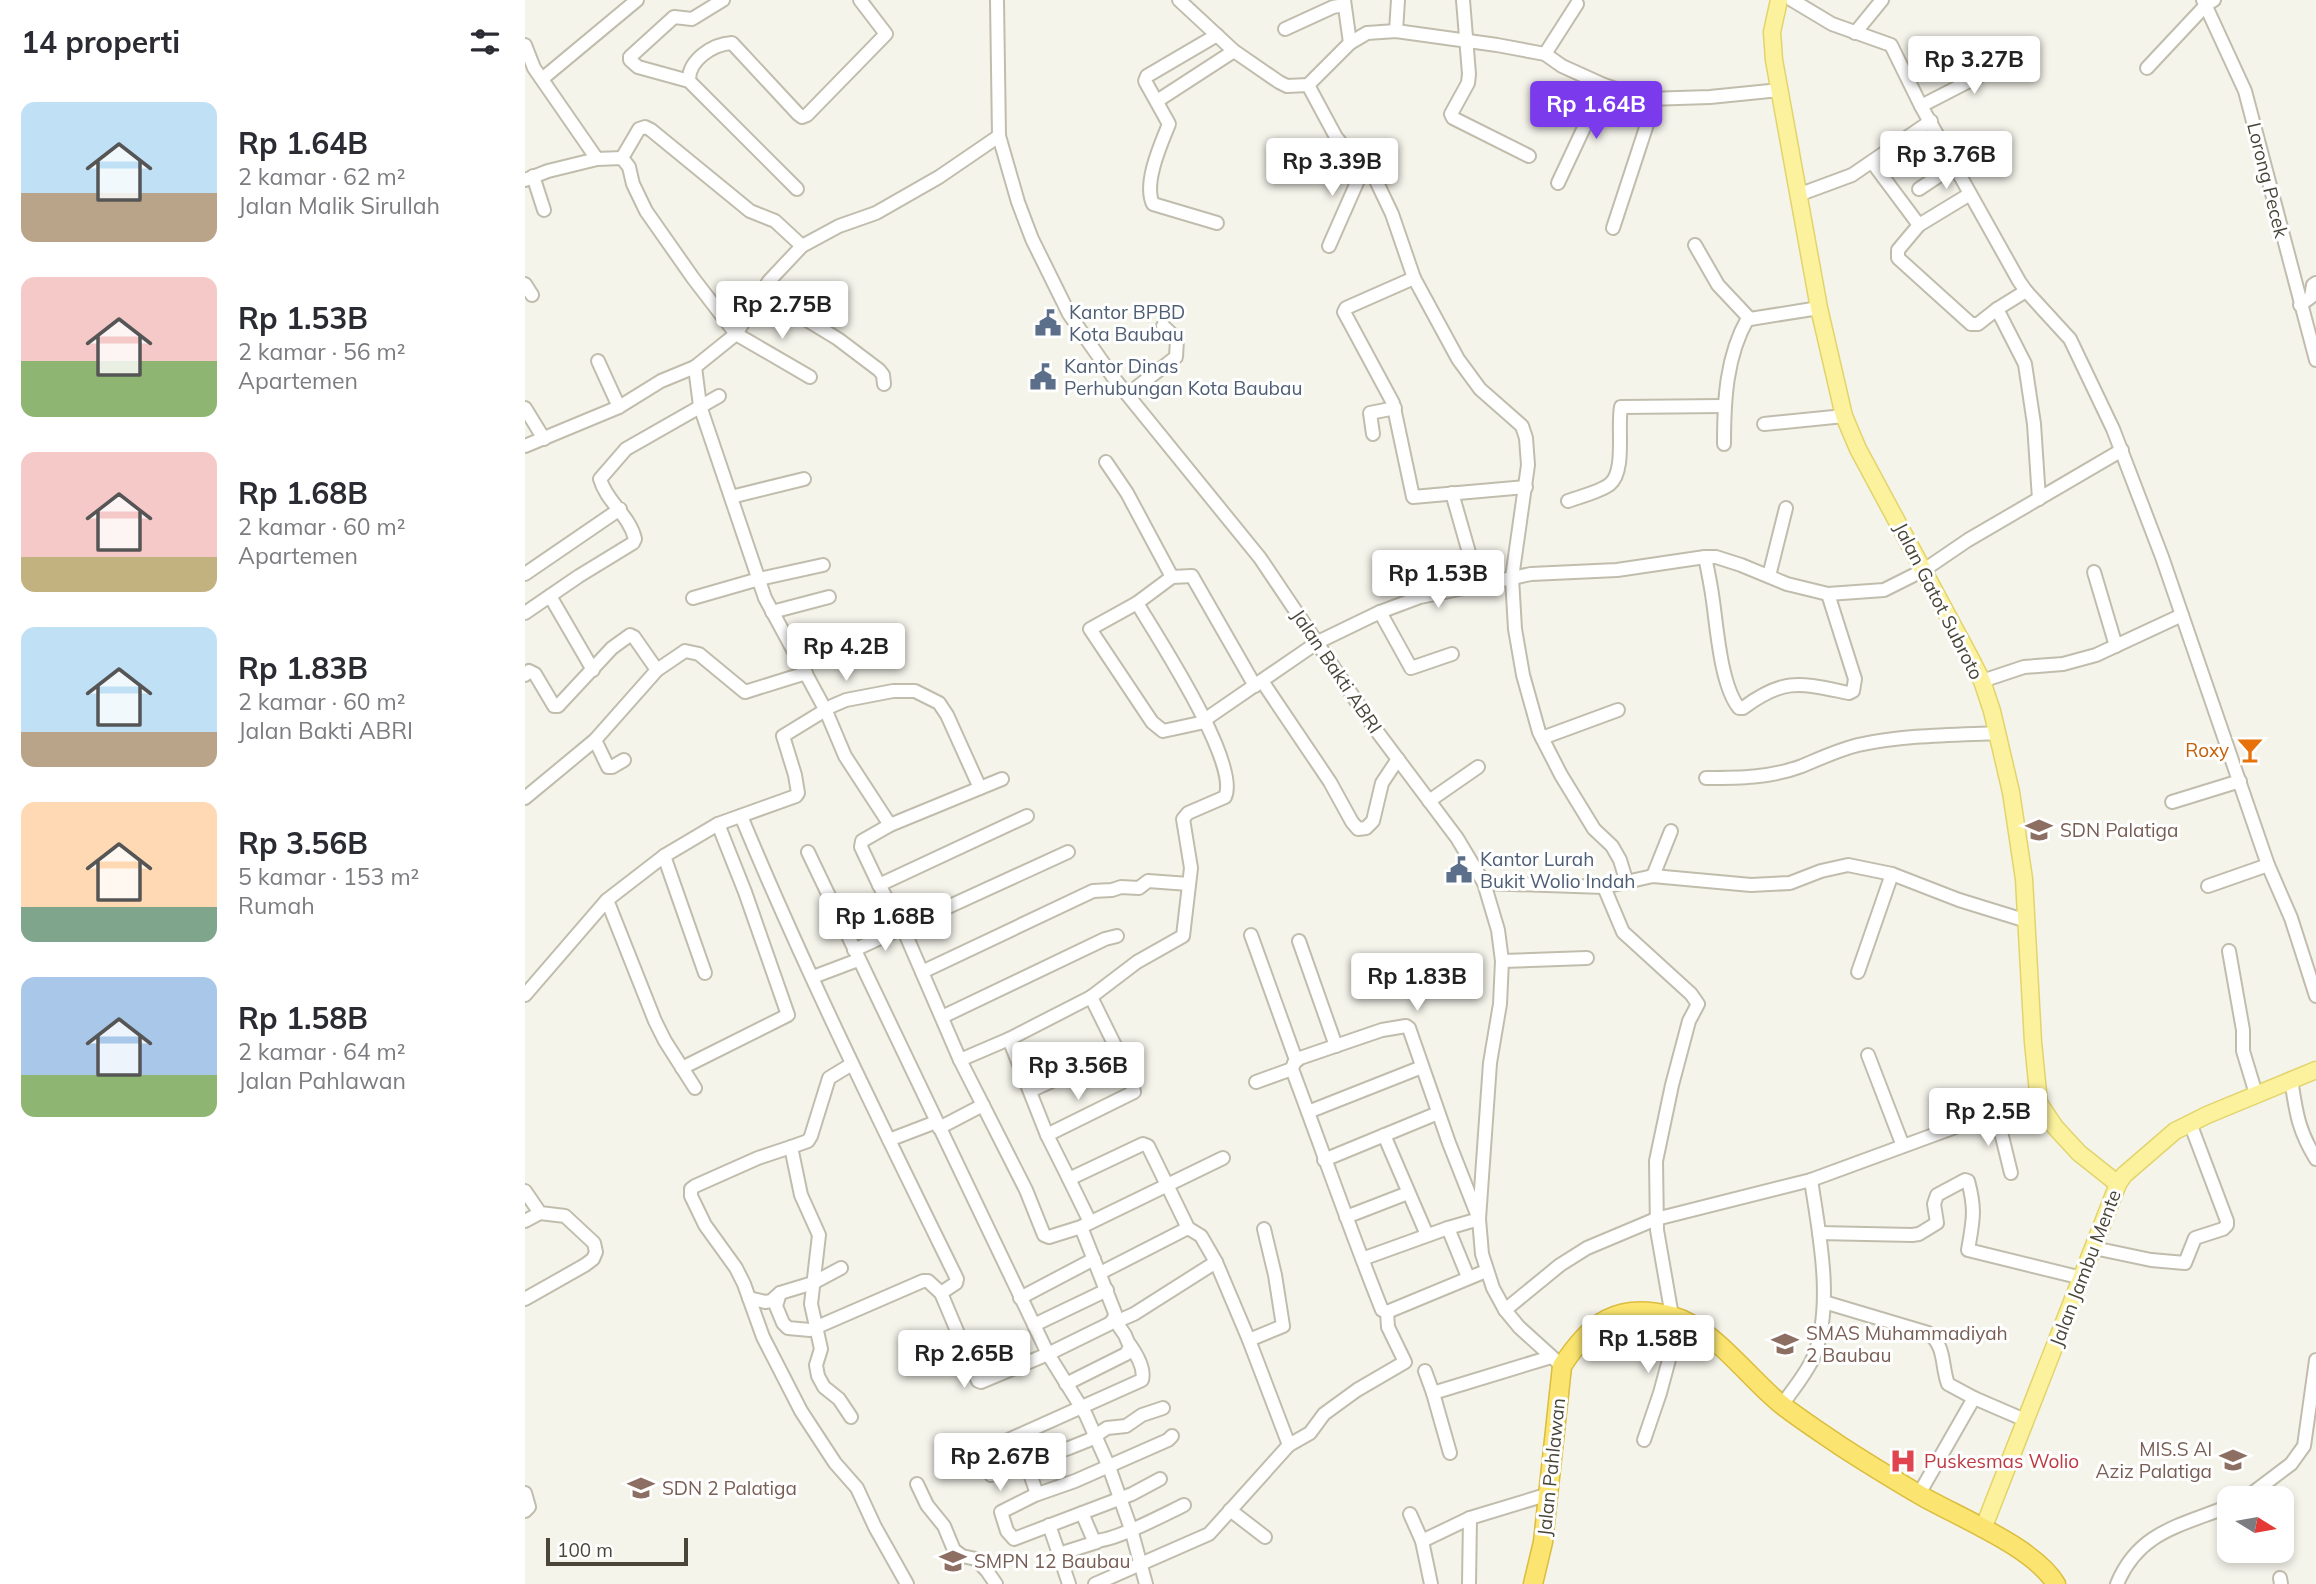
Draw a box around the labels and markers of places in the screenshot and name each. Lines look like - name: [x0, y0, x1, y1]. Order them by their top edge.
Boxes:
- pin: Rp 3.27B: [1902, 36, 2046, 96]
- pin: Rp 1.64B: [1524, 82, 1668, 141]
- pin: Rp 3.76B: [1874, 132, 2018, 191]
- pin: Rp 3.39B: [1260, 138, 1404, 198]
- pin: Rp 2.75B: [710, 282, 854, 341]
- place label: Kantor BPBD Kota Baubau: [1069, 300, 1185, 346]
- public building icon: Kantor BPBD Kota Baubau: [1033, 308, 1063, 338]
- place label: Kantor Dinas Perhubungan Kota Baubau: [1064, 354, 1302, 400]
- public building icon: Kantor Dinas Perhubungan Kota Baubau: [1028, 362, 1058, 392]
- pin: Rp 1.53B: [1366, 550, 1510, 610]
- pin: Rp 4.2B: [781, 624, 911, 683]
- bar icon: Roxy: [2235, 735, 2265, 765]
- place label: Roxy: [2185, 738, 2229, 762]
- school or university icon: SDN Palatiga: [2024, 815, 2054, 845]
- place label: SDN Palatiga: [2060, 818, 2178, 842]
- place label: Kantor Lurah Bukit Wolio Indah: [1480, 847, 1636, 893]
- public building icon: Kantor Lurah Bukit Wolio Indah: [1444, 855, 1474, 885]
- pin: Rp 1.68B: [813, 894, 957, 953]
- pin: Rp 1.83B: [1345, 954, 1489, 1013]
- pin: Rp 3.56B: [1006, 1042, 1150, 1102]
- pin: Rp 2.5B: [1923, 1088, 2053, 1148]
- pin: Rp 1.58B: [1576, 1316, 1720, 1375]
- place label: SMAS Muhammadiyah 2 Baubau: [1806, 1321, 2008, 1367]
- school or university icon: SMAS Muhammadiyah 2 Baubau: [1770, 1329, 1800, 1359]
- pin: Rp 2.65B: [892, 1330, 1036, 1390]
- pin: Rp 2.67B: [928, 1434, 1072, 1493]
- place label: MIS.S Al Aziz Palatiga: [2096, 1437, 2212, 1483]
- school or university icon: MIS.S Al Aziz Palatiga: [2218, 1445, 2248, 1475]
- hospital icon: Puskesmas Wolio: [1888, 1446, 1918, 1476]
- place label: Puskesmas Wolio: [1924, 1449, 2079, 1473]
- school or university icon: SDN 2 Palatiga: [626, 1473, 656, 1503]
- place label: SDN 2 Palatiga: [662, 1476, 797, 1500]
- school or university icon: SMPN 12 Baubau: [938, 1546, 968, 1576]
- place label: SMPN 12 Baubau: [974, 1549, 1130, 1573]

